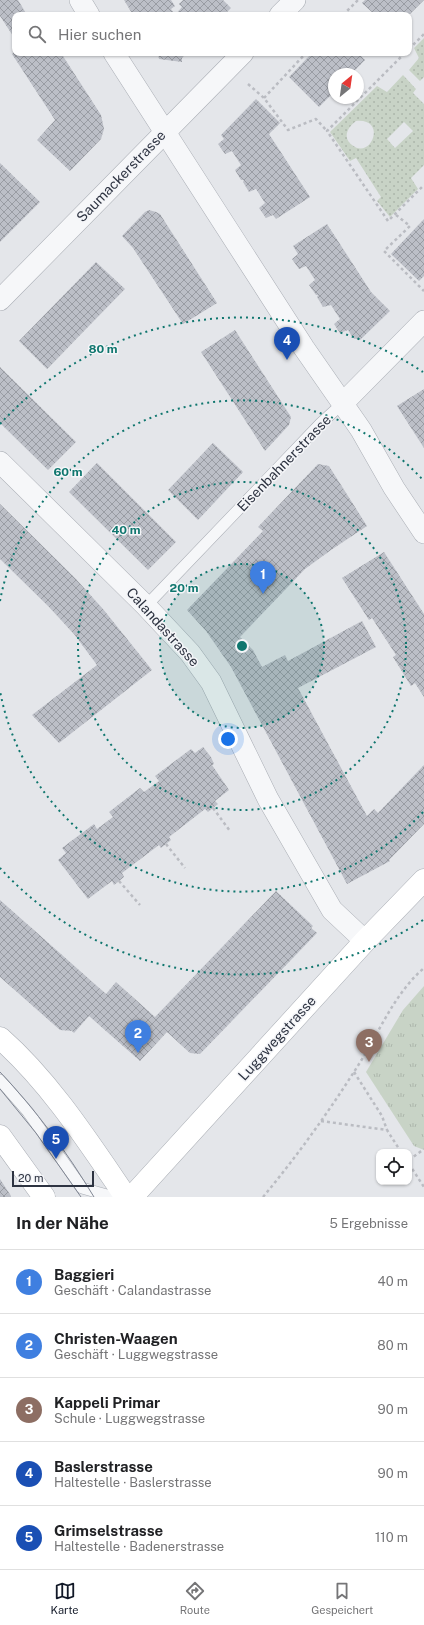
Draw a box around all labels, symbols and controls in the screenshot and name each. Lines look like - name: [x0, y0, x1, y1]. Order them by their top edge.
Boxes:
- search box: [12, 12, 412, 56]
- icon: search: [26, 23, 48, 45]
- text: Hier suchen: [58, 26, 141, 43]
- north arrow: [328, 68, 364, 104]
- street label: Saumackerstrasse: [73, 127, 169, 225]
- pin: 4: [274, 327, 300, 360]
- text: 80 m: [88, 342, 118, 356]
- street label: Eisenbahnerstrasse: [234, 411, 334, 515]
- text: 60 m: [53, 465, 83, 479]
- text: 40 m: [111, 523, 141, 537]
- pin: 1: [250, 561, 276, 594]
- text: 20 m: [170, 581, 199, 595]
- street label: Calandastrasse: [123, 584, 203, 670]
- centre of rings: [235, 639, 249, 653]
- your location: [218, 729, 238, 749]
- street label: Luggwegstrasse: [235, 992, 319, 1083]
- pin: 2: [125, 1020, 151, 1053]
- pin: 3: [356, 1029, 382, 1062]
- pin: 5: [43, 1126, 69, 1159]
- map controls: [376, 1149, 412, 1185]
- button: locate: [376, 1149, 412, 1185]
- scale bar: [12, 1169, 94, 1188]
- text: 20 m: [18, 1172, 43, 1184]
- text: In der Nähe: [16, 1213, 109, 1233]
- text: 5 Ergebnisse: [330, 1216, 408, 1231]
- text: Baggieri: [54, 1266, 114, 1283]
- text: 1: [26, 1274, 32, 1289]
- text: 40 m: [377, 1274, 408, 1289]
- text: Geschäft · Calandastrasse: [54, 1283, 211, 1298]
- text: Christen-Waagen: [54, 1330, 178, 1347]
- text: 2: [25, 1338, 33, 1353]
- text: 80 m: [377, 1338, 408, 1353]
- text: Geschäft · Luggwegstrasse: [54, 1347, 218, 1362]
- text: Kappeli Primar: [54, 1394, 160, 1411]
- text: 3: [25, 1402, 33, 1417]
- text: 90 m: [378, 1402, 408, 1417]
- text: Schule · Luggwegstrasse: [54, 1411, 205, 1426]
- text: Baslerstrasse: [54, 1458, 153, 1475]
- text: 4: [25, 1466, 33, 1481]
- text: 90 m: [378, 1466, 408, 1481]
- text: Haltestelle · Baslerstrasse: [54, 1475, 212, 1490]
- text: Grimselstrasse: [54, 1522, 163, 1539]
- text: 5: [25, 1530, 33, 1545]
- text: 110 m: [375, 1530, 408, 1545]
- text: Haltestelle · Badenerstrasse: [54, 1539, 224, 1554]
- tab: Karte: [51, 1580, 79, 1616]
- tab: Route: [180, 1580, 210, 1616]
- tab: Gespeichert: [311, 1580, 373, 1616]

